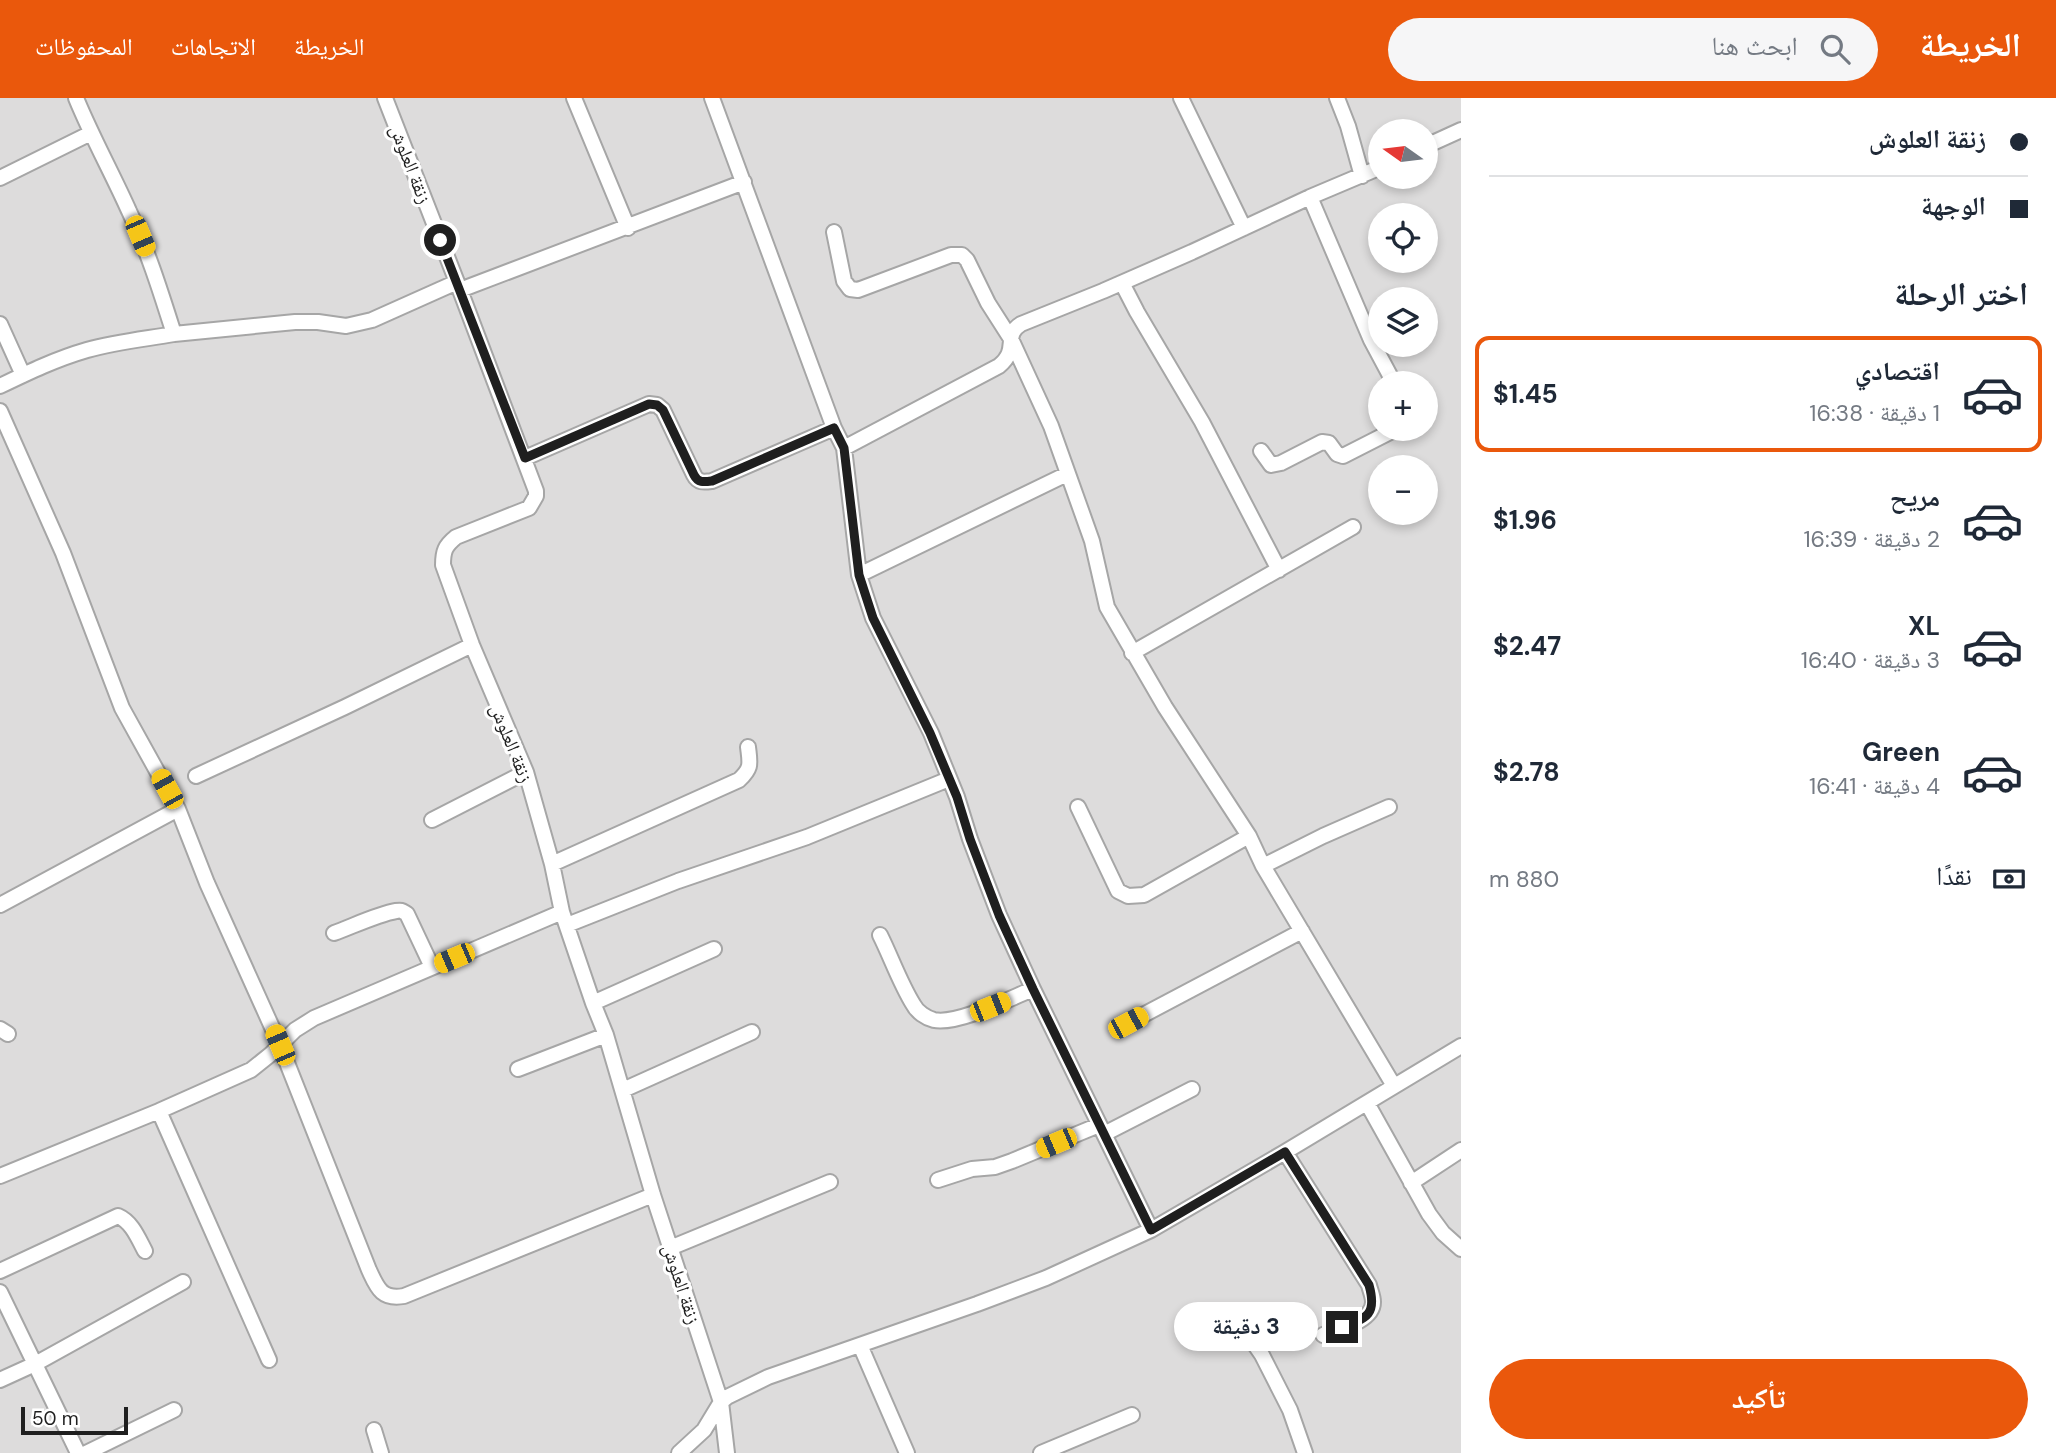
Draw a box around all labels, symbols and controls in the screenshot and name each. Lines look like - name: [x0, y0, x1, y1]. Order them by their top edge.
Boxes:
- search box: [1388, 18, 1878, 81]
- text: الخريطة: [1920, 23, 2021, 66]
- text: ابحث هنا: [1712, 29, 1798, 63]
- icon: search: [1816, 30, 1854, 68]
- text: المحفوظات: [35, 31, 133, 62]
- text: الاتجاهات: [171, 31, 256, 62]
- text: الخريطة: [294, 31, 365, 62]
- north arrow: [1368, 119, 1438, 189]
- map controls: [1368, 119, 1438, 525]
- street label: زنقة العلوش: [384, 121, 437, 207]
- text: زنقة العلوش: [1869, 122, 1986, 156]
- text: الوجهة: [1921, 189, 1986, 223]
- button: locate: [1368, 203, 1438, 273]
- car: [123, 213, 158, 259]
- route start: [424, 224, 456, 256]
- text: اختر الرحلة: [1894, 273, 2028, 315]
- button: layers: [1368, 287, 1438, 357]
- text: اقتصادي: [1855, 354, 1940, 388]
- icon: car: [1961, 363, 2024, 426]
- button: +: [1368, 371, 1438, 441]
- text: $1.45: [1493, 377, 1558, 411]
- text: 1 دقيقة · 16:38: [1809, 398, 1940, 428]
- button: −: [1368, 455, 1438, 525]
- text: مريح: [1890, 480, 1940, 514]
- icon: car: [1961, 489, 2024, 552]
- text: $1.96: [1493, 503, 1557, 537]
- text: 2 دقيقة · 16:39: [1803, 524, 1940, 554]
- text: XL: [1908, 609, 1940, 643]
- icon: car: [1961, 615, 2024, 678]
- text: $2.47: [1493, 629, 1561, 663]
- text: 3 دقيقة · 16:40: [1801, 645, 1940, 675]
- street label: زنقة العلوش: [484, 700, 539, 786]
- text: Green: [1862, 735, 1940, 769]
- icon: car: [1961, 741, 2024, 804]
- text: $2.78: [1493, 755, 1560, 789]
- car: [148, 766, 187, 812]
- text: 4 دقيقة · 16:41: [1809, 771, 1940, 801]
- text: نقدًا: [1936, 859, 1972, 893]
- icon: cash: [1990, 860, 2028, 898]
- text: 880 m: [1489, 864, 1559, 894]
- car: [431, 940, 478, 976]
- car: [967, 989, 1014, 1025]
- car: [1105, 1004, 1152, 1042]
- car: [263, 1022, 298, 1068]
- car: [1033, 1125, 1080, 1161]
- street label: زنقة العلوش: [657, 1241, 706, 1327]
- callout: 3 دقيقة: [1174, 1302, 1318, 1352]
- text: 3 دقيقة: [1212, 1311, 1280, 1341]
- route end: [1326, 1311, 1358, 1343]
- button: تأكيد: [1489, 1359, 2028, 1439]
- scale bar: [21, 1404, 128, 1436]
- text: 50 m: [32, 1406, 79, 1431]

